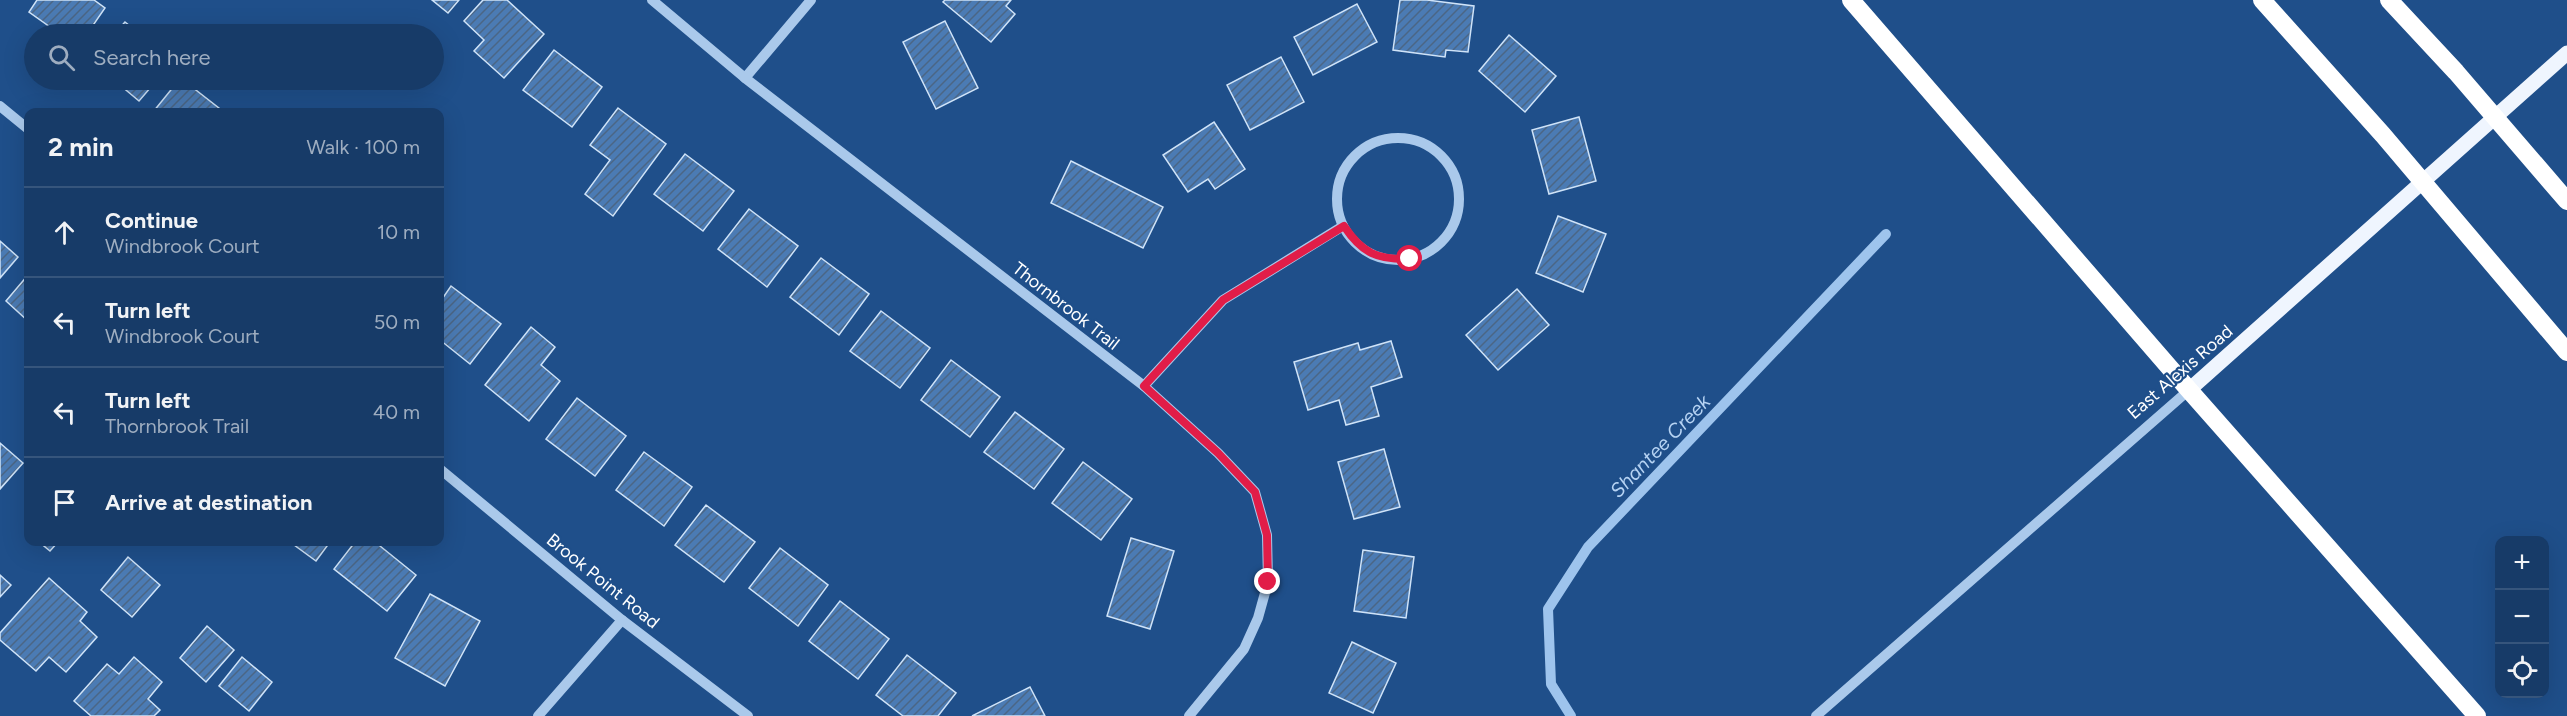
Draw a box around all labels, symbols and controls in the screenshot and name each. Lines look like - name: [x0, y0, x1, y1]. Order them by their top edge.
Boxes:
- search box: [24, 24, 444, 90]
- icon: search: [45, 41, 78, 74]
- text: Search here: [93, 44, 211, 71]
- text: 2 min: [48, 131, 114, 163]
- text: Walk · 100 m: [306, 135, 420, 159]
- text: Continue: [105, 207, 198, 234]
- icon: ahead: [48, 216, 81, 249]
- text: 10 m: [377, 220, 420, 244]
- text: Windbrook Court: [105, 234, 260, 258]
- route start: [1396, 245, 1422, 271]
- street label: Thornbrook Trail: [1008, 257, 1124, 355]
- text: Turn left: [105, 297, 191, 324]
- icon: left: [48, 306, 81, 339]
- text: 50 m: [374, 310, 420, 334]
- street label: East Alexis Road: [2123, 320, 2237, 424]
- text: Windbrook Court: [105, 324, 260, 348]
- text: Turn left: [105, 387, 191, 414]
- water label: Shantee Creek: [1605, 389, 1716, 502]
- icon: left: [48, 396, 81, 429]
- text: 40 m: [373, 400, 420, 424]
- text: Thornbrook Trail: [105, 414, 249, 438]
- icon: arrive: [48, 486, 81, 519]
- text: Arrive at destination: [105, 489, 313, 516]
- street label: Brook Point Road: [542, 529, 664, 633]
- map controls: [2495, 536, 2549, 698]
- button: +: [2495, 536, 2549, 590]
- route end: [1254, 568, 1280, 594]
- button: −: [2495, 590, 2549, 644]
- button: locate: [2495, 644, 2549, 698]

